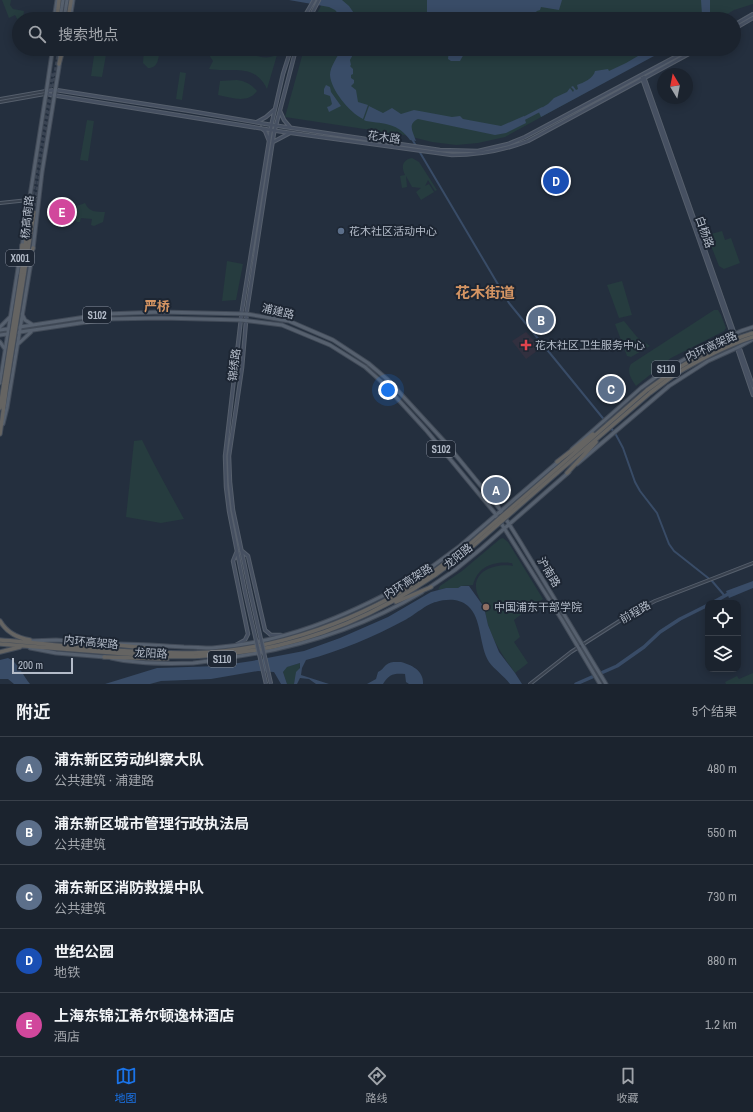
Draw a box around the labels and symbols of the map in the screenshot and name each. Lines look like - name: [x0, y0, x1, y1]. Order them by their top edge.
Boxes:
- north arrow: [657, 68, 693, 104]
- street label: 花木路: [367, 128, 401, 146]
- pin: D: [543, 166, 569, 196]
- street label: 杨高南路: [18, 194, 36, 240]
- pin: E: [49, 197, 75, 227]
- street label: 白杨路: [693, 214, 717, 250]
- place label: 花木社区活动中心: [349, 224, 437, 238]
- marker: 花木社区活动中心: [336, 226, 346, 236]
- road number: X001: [6, 250, 34, 266]
- district label: 花木街道: [455, 282, 515, 303]
- district label: 严桥: [144, 298, 170, 315]
- street label: 浦建路: [260, 300, 296, 322]
- pin: B: [528, 305, 554, 335]
- road number: S102: [83, 307, 111, 323]
- street label: 内环高架路: [683, 328, 739, 364]
- place label: 花木社区卫生服务中心: [535, 338, 645, 352]
- marker: 花木社区卫生服务中心: [520, 339, 532, 351]
- street label: 锦绣路: [225, 348, 243, 382]
- road number: S110: [652, 361, 680, 377]
- pin: C: [598, 374, 624, 404]
- your location: [378, 380, 398, 400]
- road number: S102: [427, 441, 455, 457]
- pin: A: [483, 475, 509, 505]
- street label: 龙阳路: [441, 540, 475, 572]
- street label: 沪南路: [535, 554, 563, 590]
- street label: 内环高架路: [381, 560, 435, 602]
- street label: 前程路: [617, 598, 653, 626]
- place label: 中国浦东干部学院: [494, 600, 582, 614]
- marker: 中国浦东干部学院: [481, 602, 491, 612]
- street label: 内环高架路: [63, 633, 119, 651]
- street label: 龙阳路: [134, 645, 168, 661]
- road number: S110: [208, 651, 236, 667]
- scale bar: [12, 656, 73, 675]

